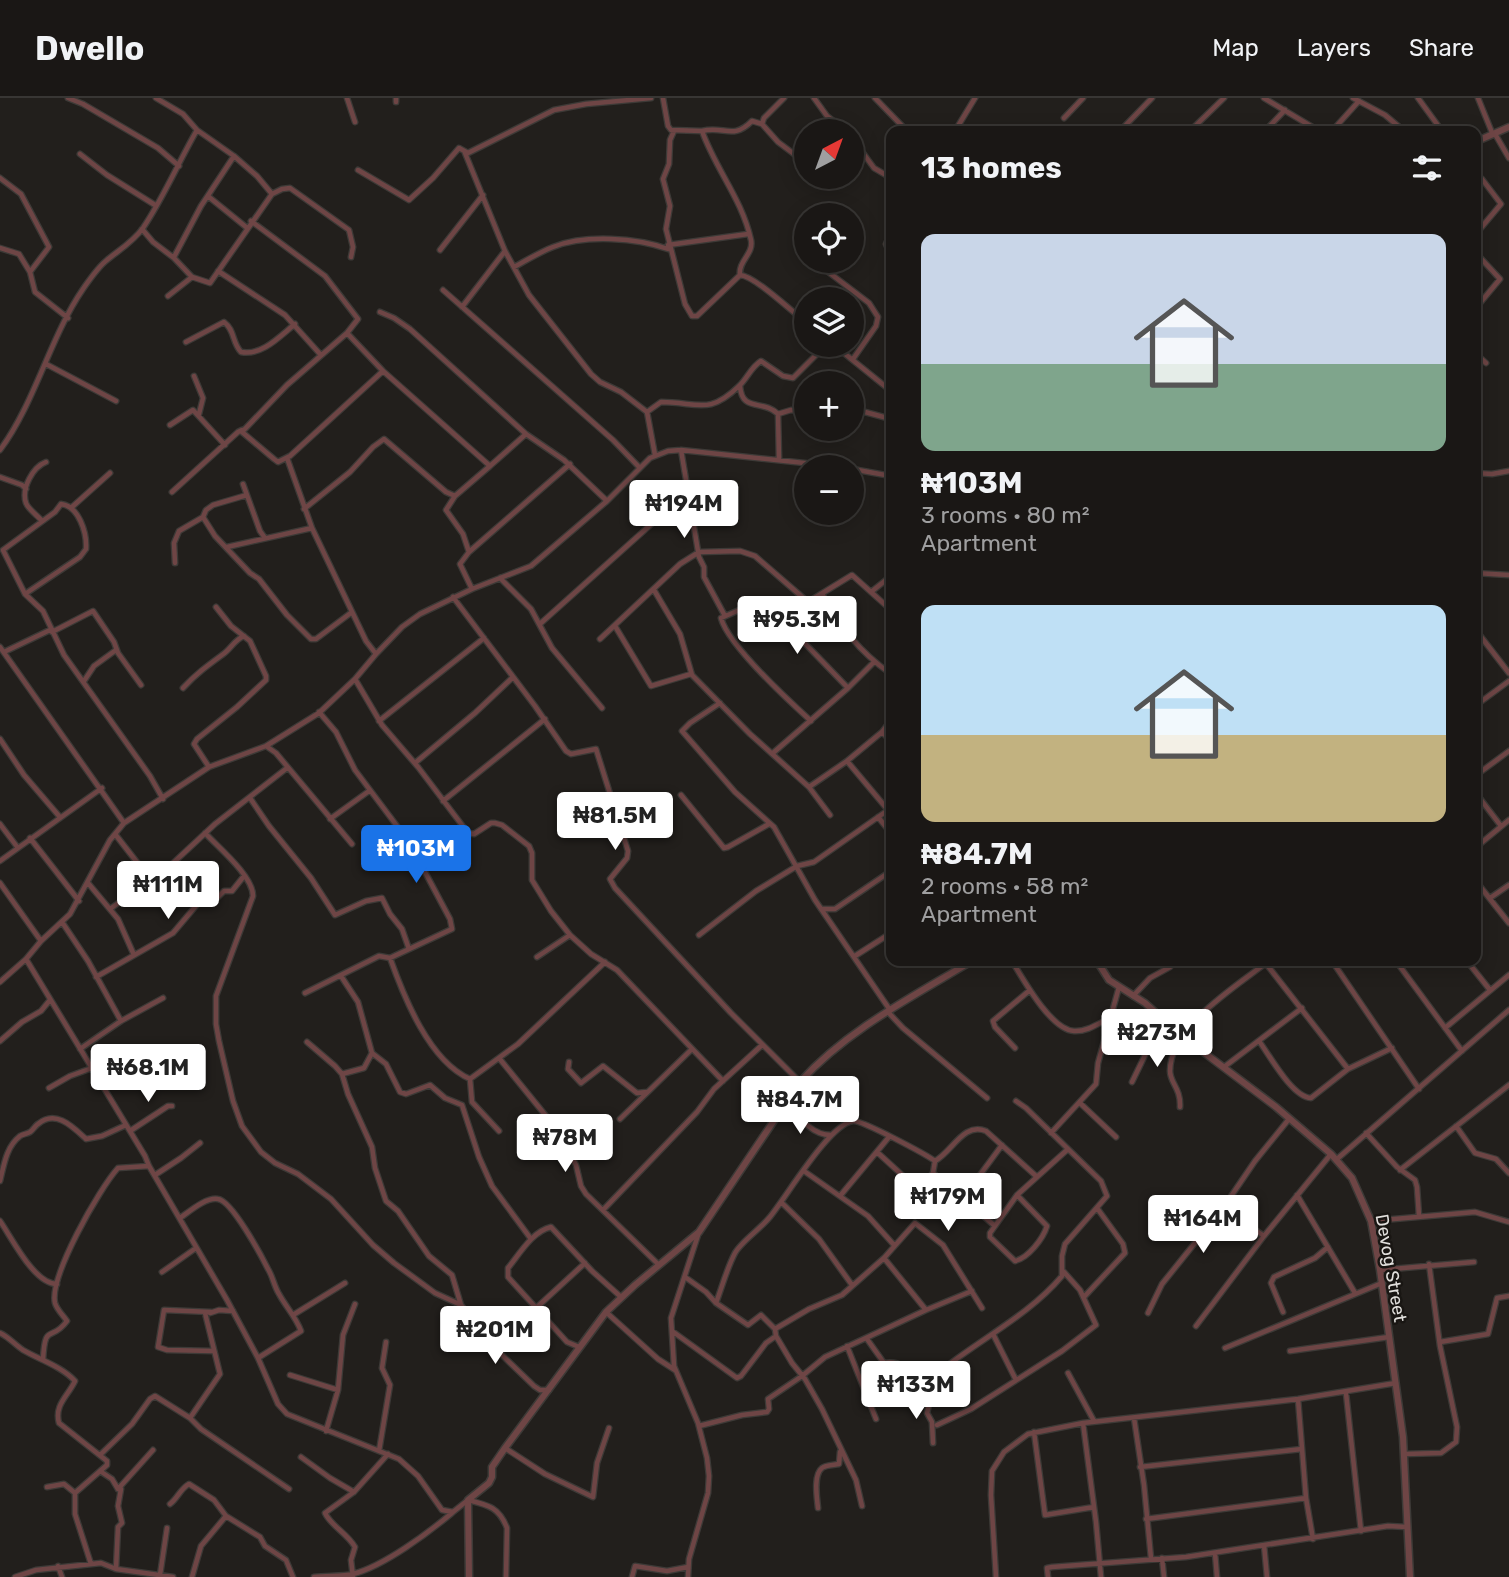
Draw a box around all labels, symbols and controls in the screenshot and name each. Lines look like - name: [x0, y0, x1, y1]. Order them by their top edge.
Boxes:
- text: Dwello: [35, 29, 144, 68]
- text: Map: [1212, 34, 1259, 62]
- text: Layers: [1297, 34, 1371, 62]
- text: Share: [1409, 34, 1474, 62]
- north arrow: [794, 119, 864, 189]
- map controls: [794, 119, 864, 525]
- icon: filters: [1408, 149, 1446, 187]
- text: 13 homes: [921, 150, 1062, 186]
- button: locate: [794, 203, 864, 273]
- icon: home: [1121, 280, 1247, 406]
- button: layers: [794, 287, 864, 357]
- button: +: [794, 371, 864, 441]
- button: −: [794, 455, 864, 525]
- text: ₦103M: [921, 465, 1023, 501]
- pin: ₦194M: [635, 480, 733, 540]
- text: ₦194M: [645, 489, 723, 517]
- text: 3 rooms · 80 m²: [921, 501, 1090, 529]
- text: Apartment: [921, 529, 1037, 557]
- pin: ₦95.3M: [740, 596, 854, 656]
- text: ₦95.3M: [754, 605, 840, 633]
- icon: home: [1121, 651, 1247, 777]
- pin: ₦81.5M: [558, 792, 672, 852]
- text: ₦81.5M: [573, 801, 657, 829]
- pin: ₦103M: [367, 826, 465, 885]
- text: ₦103M: [377, 834, 455, 862]
- text: ₦84.7M: [921, 836, 1033, 872]
- pin: ₦111M: [119, 862, 217, 921]
- text: ₦111M: [133, 870, 203, 898]
- text: 2 rooms · 58 m²: [921, 872, 1088, 900]
- text: Apartment: [921, 900, 1037, 928]
- pin: ₦273M: [1108, 1010, 1206, 1069]
- text: ₦273M: [1118, 1018, 1196, 1046]
- pin: ₦68.1M: [91, 1044, 205, 1104]
- text: ₦68.1M: [107, 1053, 189, 1081]
- pin: ₦84.7M: [743, 1076, 857, 1136]
- text: ₦84.7M: [757, 1085, 843, 1113]
- pin: ₦78M: [524, 1114, 606, 1174]
- text: ₦78M: [533, 1123, 597, 1151]
- pin: ₦179M: [899, 1174, 997, 1233]
- text: ₦179M: [910, 1182, 986, 1210]
- pin: ₦164M: [1154, 1196, 1252, 1255]
- text: ₦164M: [1164, 1204, 1242, 1232]
- street label: Devog Street: [1371, 1212, 1411, 1324]
- pin: ₦201M: [446, 1306, 544, 1366]
- text: ₦201M: [456, 1315, 534, 1343]
- pin: ₦133M: [867, 1362, 965, 1421]
- text: ₦133M: [877, 1370, 955, 1398]

